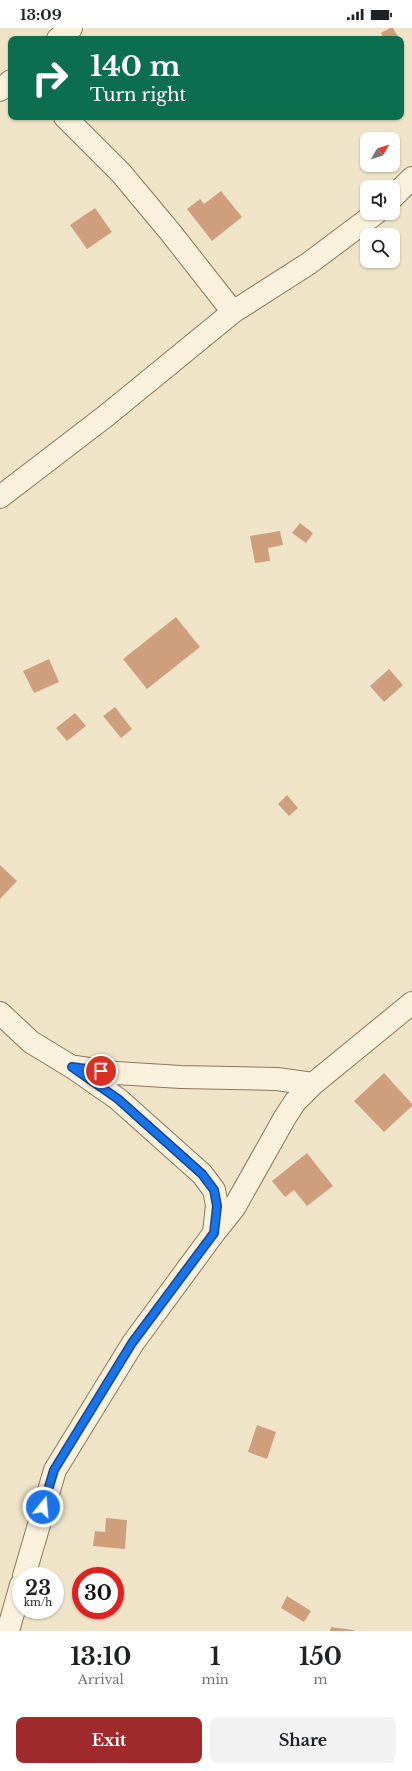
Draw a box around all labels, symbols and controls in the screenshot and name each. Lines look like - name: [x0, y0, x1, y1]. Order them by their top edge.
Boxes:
- text: 13:09: [20, 5, 62, 24]
- text: 140 m: [90, 49, 180, 84]
- icon: right: [24, 52, 76, 104]
- text: Turn right: [90, 84, 186, 106]
- north arrow: [360, 132, 400, 172]
- map controls: [360, 132, 400, 268]
- button: sound: [360, 180, 400, 220]
- button: search: [360, 228, 400, 268]
- pin: [84, 1054, 118, 1088]
- icon: arrive: [90, 1060, 112, 1082]
- position arrow: [22, 1486, 64, 1528]
- speed limit sign: 30: [72, 1567, 124, 1619]
- text: 23: [25, 1576, 51, 1600]
- text: km/h: [24, 1596, 52, 1609]
- text: 13:10: [70, 1642, 131, 1671]
- text: 1: [210, 1642, 220, 1671]
- text: 150: [299, 1642, 342, 1671]
- text: Arrival: [78, 1671, 124, 1688]
- text: min: [201, 1671, 229, 1688]
- text: m: [313, 1671, 327, 1688]
- button: Exit: [16, 1717, 202, 1763]
- button: Share: [210, 1717, 396, 1763]

